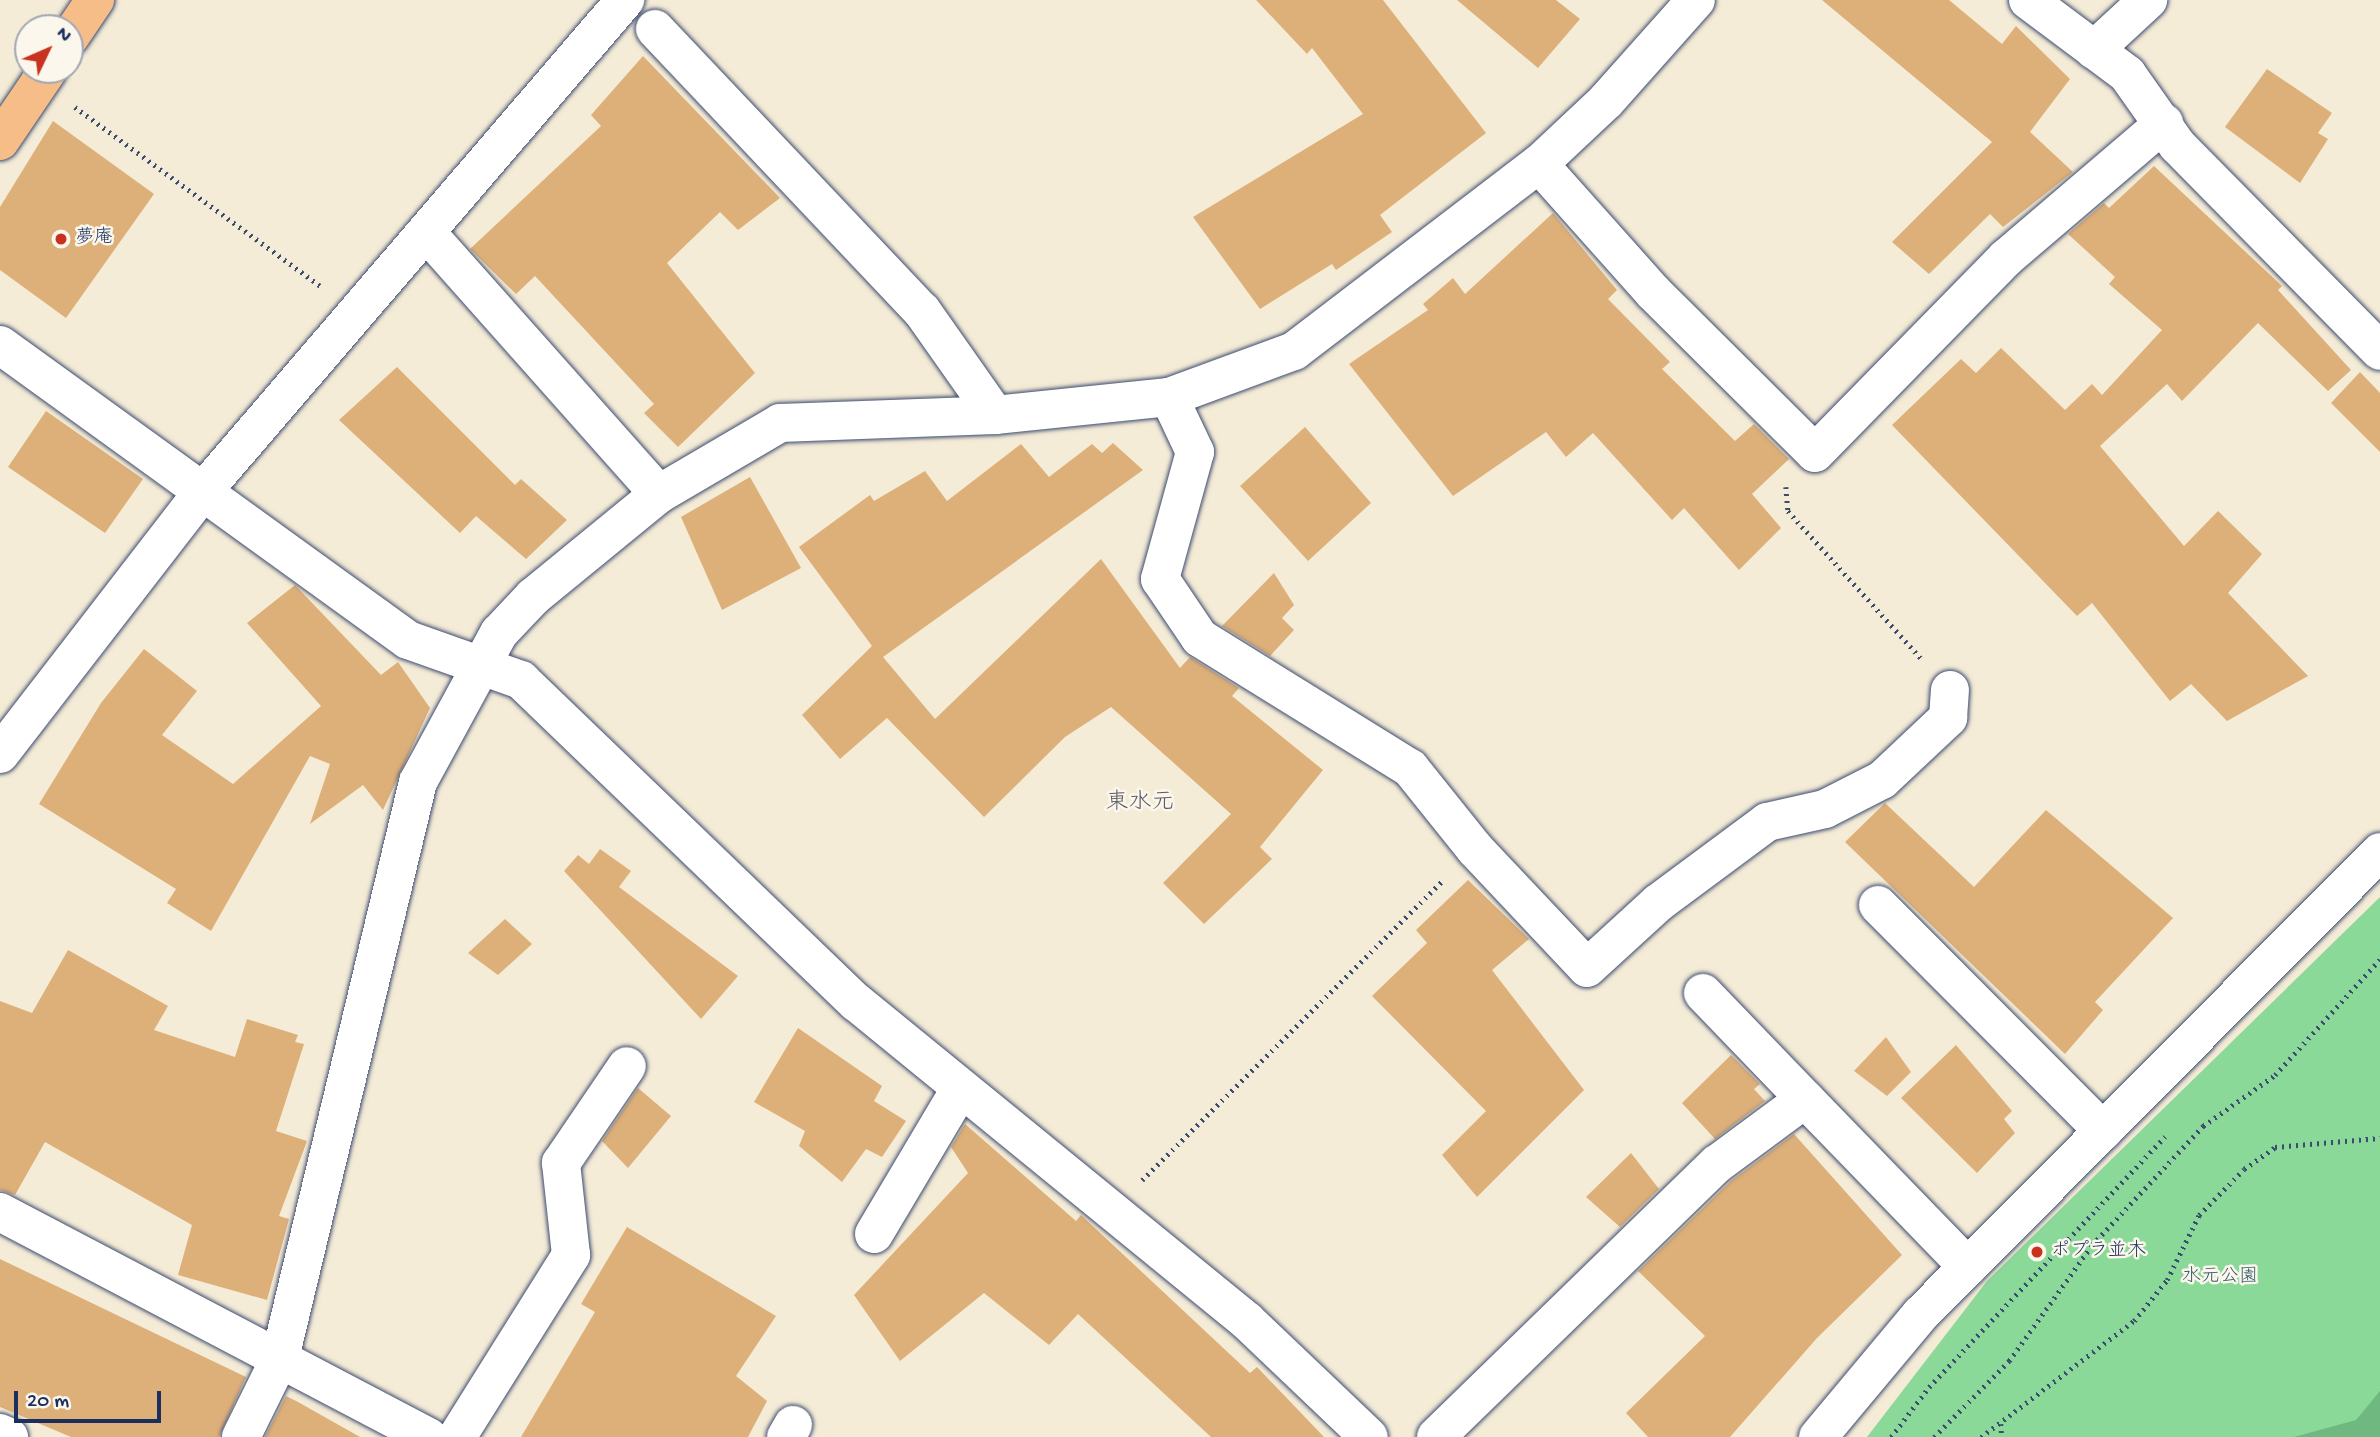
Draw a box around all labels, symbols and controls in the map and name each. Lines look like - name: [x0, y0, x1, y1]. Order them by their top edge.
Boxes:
- north arrow: [14, 14, 84, 84]
- text: N: [50, 23, 76, 48]
- place label: 夢庵: [75, 228, 113, 250]
- marker: 夢庵: [53, 231, 69, 247]
- district label: 東水元: [1106, 790, 1174, 818]
- place label: ポプラ並木: [2051, 1241, 2146, 1263]
- marker: ポプラ並木: [2029, 1244, 2045, 1260]
- park label: 水元公園: [2182, 1267, 2258, 1289]
- scale bar: [18, 1378, 164, 1422]
- text: 20 m: [27, 1390, 69, 1415]

